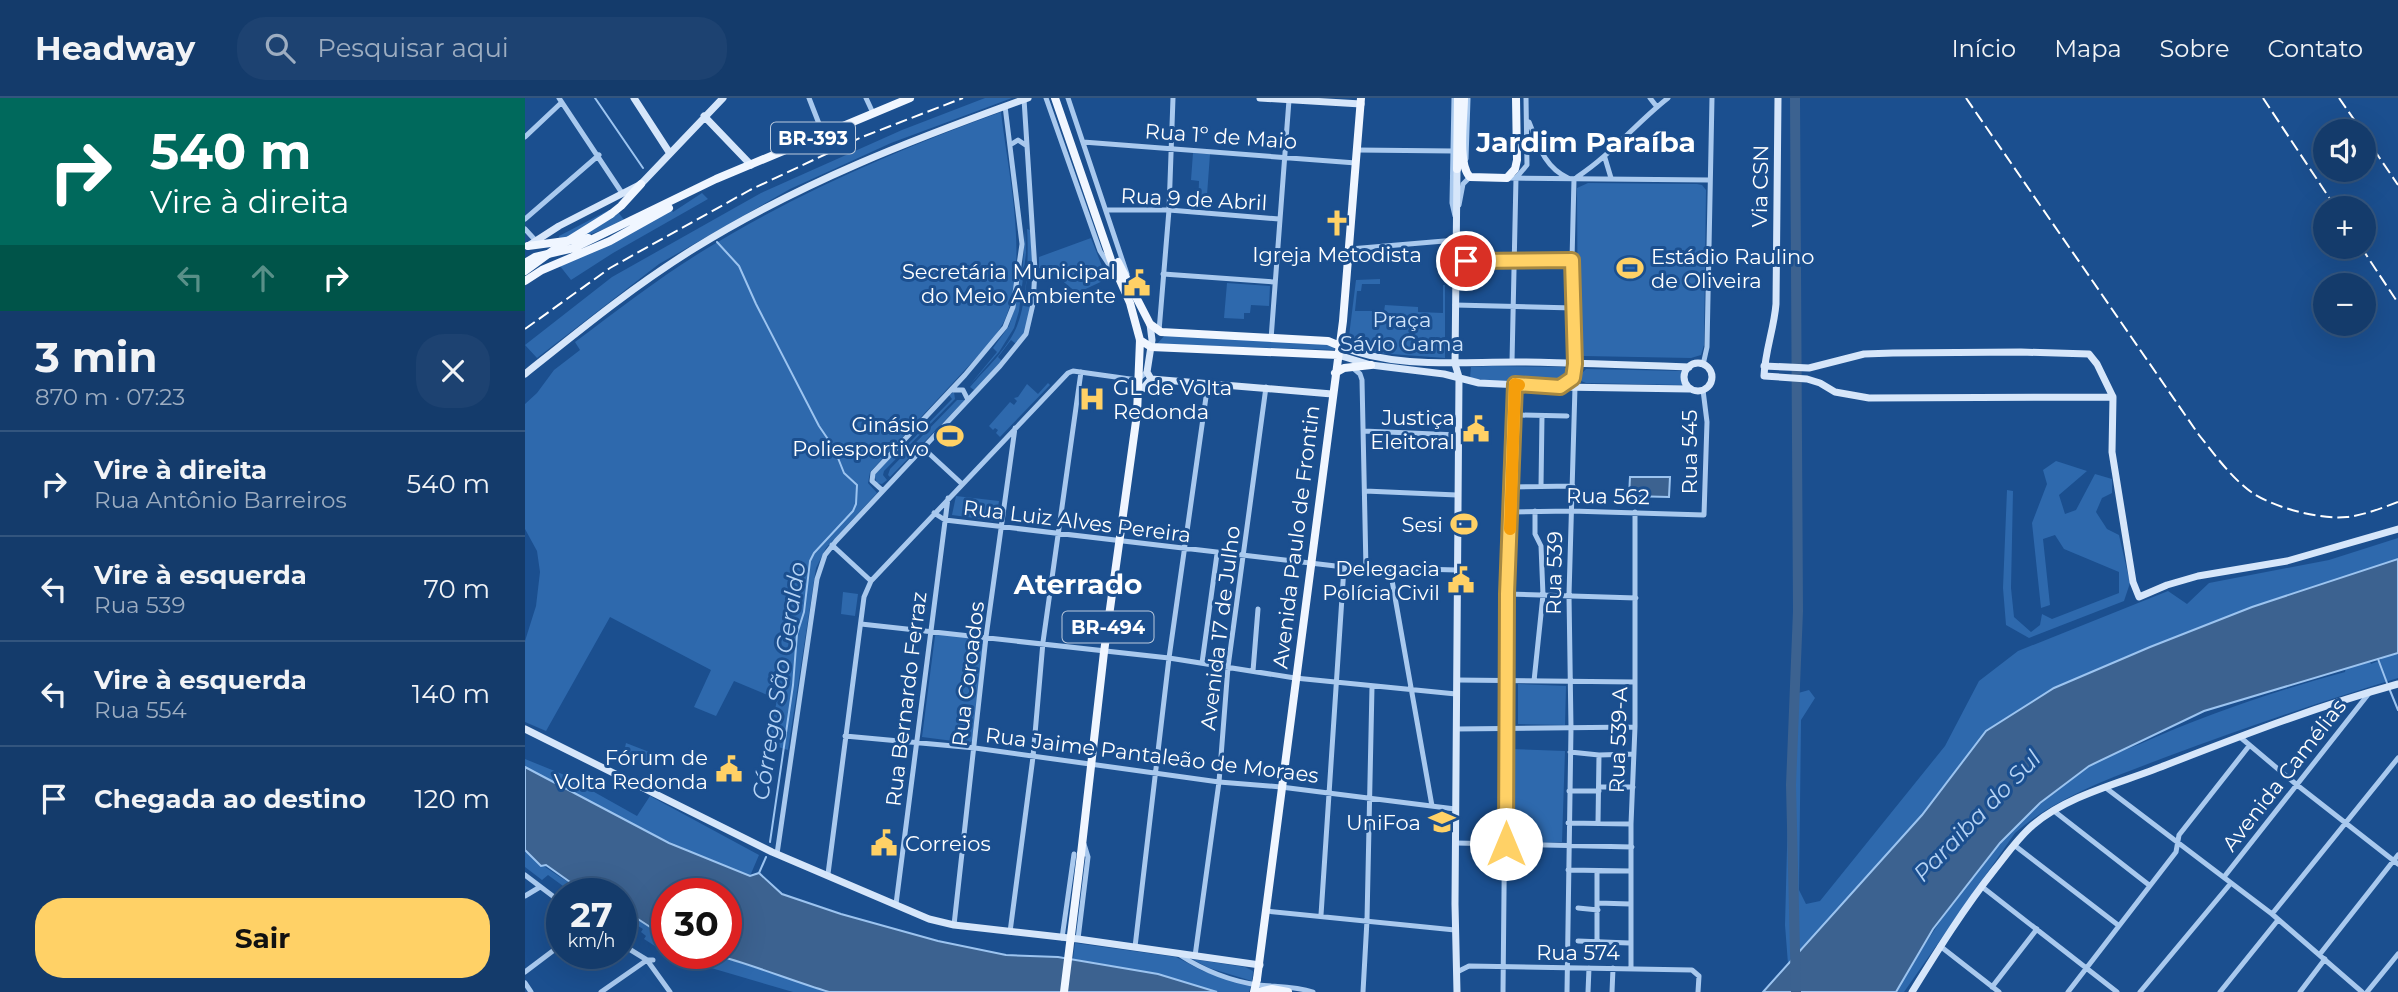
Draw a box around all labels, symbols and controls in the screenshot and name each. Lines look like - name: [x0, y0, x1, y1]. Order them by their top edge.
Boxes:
- search box: [237, 17, 727, 80]
- text: Headway: [35, 28, 195, 68]
- icon: search: [261, 29, 299, 67]
- text: Pesquisar aqui: [317, 32, 509, 64]
- text: Início: [1951, 34, 2016, 63]
- text: Mapa: [2054, 34, 2122, 63]
- text: Sobre: [2160, 34, 2229, 63]
- text: Contato: [2267, 34, 2363, 63]
- street label: Rua 1º de Maio: [1144, 118, 1298, 154]
- map controls: [2313, 119, 2376, 336]
- button: sound: [2313, 119, 2376, 182]
- text: 540 m: [150, 122, 311, 181]
- road number: BR-393: [771, 122, 855, 154]
- district label: Jardim Paraíba: [1475, 125, 1696, 159]
- icon: right: [35, 126, 126, 217]
- street label: Via CSN: [1747, 144, 1773, 228]
- text: Vire à direita: [150, 182, 349, 221]
- street label: Rua 9 de Abril: [1120, 183, 1268, 215]
- button: +: [2313, 196, 2376, 259]
- church icon: Igreja Metodista: [1322, 208, 1352, 238]
- pin: [1436, 231, 1496, 291]
- place label: Igreja Metodista: [1252, 242, 1422, 267]
- icon: arrive: [1447, 242, 1485, 280]
- place label: Estádio Raulino de Oliveira: [1651, 244, 1814, 293]
- sports icon: Estádio Raulino de Oliveira: [1615, 253, 1645, 283]
- icon: left: [171, 259, 209, 297]
- icon: ahead: [244, 259, 282, 297]
- icon: right: [317, 259, 355, 297]
- place label: Secretária Municipal do Meio Ambiente: [902, 259, 1116, 308]
- public building icon: Secretária Municipal do Meio Ambiente: [1122, 268, 1152, 298]
- button: −: [2313, 273, 2376, 336]
- park label: Praça Sávio Gama: [1340, 307, 1464, 356]
- text: 3 min: [35, 331, 157, 383]
- button: close: [416, 334, 490, 408]
- place label: GL de Volta Redonda: [1113, 375, 1232, 424]
- text: 870 m · 07:23: [35, 383, 185, 411]
- hospital icon: GL de Volta Redonda: [1077, 384, 1107, 414]
- street label: Avenida Paulo de Frontin: [1267, 404, 1325, 670]
- place label: Justiça Eleitoral: [1370, 405, 1455, 454]
- street label: Rua 545: [1677, 409, 1702, 494]
- place label: Ginásio Poliesportivo: [792, 412, 929, 461]
- public building icon: Justiça Eleitoral: [1461, 414, 1491, 444]
- sports icon: Ginásio Poliesportivo: [935, 421, 965, 451]
- text: Vire à direita: [94, 454, 267, 486]
- icon: right: [35, 465, 73, 503]
- text: 540 m: [406, 468, 490, 500]
- street label: Rua 562: [1566, 483, 1650, 509]
- text: Rua Antônio Barreiros: [94, 486, 347, 514]
- street label: Rua Luiz Alves Pereira: [962, 495, 1192, 547]
- sports icon: Sesi: [1449, 509, 1479, 539]
- place label: Sesi: [1402, 512, 1443, 537]
- street label: Avenida 17 de Julho: [1195, 524, 1245, 732]
- street label: Rua 539: [1541, 531, 1567, 615]
- place label: Delegacia Polícia Civil: [1322, 556, 1440, 605]
- text: Vire à esquerda: [94, 559, 307, 591]
- water label: Córrego São Geraldo: [746, 560, 812, 802]
- public building icon: Delegacia Polícia Civil: [1446, 565, 1476, 595]
- district label: Aterrado: [1013, 567, 1142, 601]
- icon: left: [35, 570, 73, 608]
- text: 70 m: [424, 573, 490, 605]
- street label: Rua Bernardo Ferraz: [880, 590, 932, 808]
- text: Rua 539: [94, 591, 186, 619]
- street label: Rua Coroados: [947, 600, 989, 748]
- road number: BR-494: [1063, 612, 1153, 642]
- text: Vire à esquerda: [94, 664, 307, 696]
- icon: left: [35, 675, 73, 713]
- text: 140 m: [412, 678, 490, 710]
- street label: Rua 539-A: [1604, 685, 1632, 794]
- street label: Avenida Camélias: [2217, 694, 2351, 856]
- text: Rua 554: [94, 696, 187, 724]
- street label: Rua Jaime Pantaleão de Moraes: [984, 722, 1320, 788]
- water label: Paraiba do Sul: [1907, 744, 2047, 887]
- place label: Fórum de Volta Redonda: [554, 745, 708, 794]
- public building icon: Fórum de Volta Redonda: [714, 754, 744, 784]
- icon: arrive: [35, 780, 73, 818]
- text: Chegada ao destino: [94, 783, 366, 815]
- text: 120 m: [414, 783, 490, 815]
- school or university icon: UniFoa: [1427, 807, 1457, 837]
- position arrow: [1469, 807, 1543, 881]
- place label: UniFoa: [1346, 810, 1421, 835]
- public building icon: Correios: [869, 828, 899, 858]
- place label: Correios: [905, 831, 991, 856]
- speed limit sign: 30: [651, 878, 742, 969]
- text: 27: [570, 893, 613, 936]
- button: Sair: [35, 898, 490, 978]
- text: km/h: [567, 930, 616, 952]
- street label: Rua 574: [1536, 940, 1620, 965]

